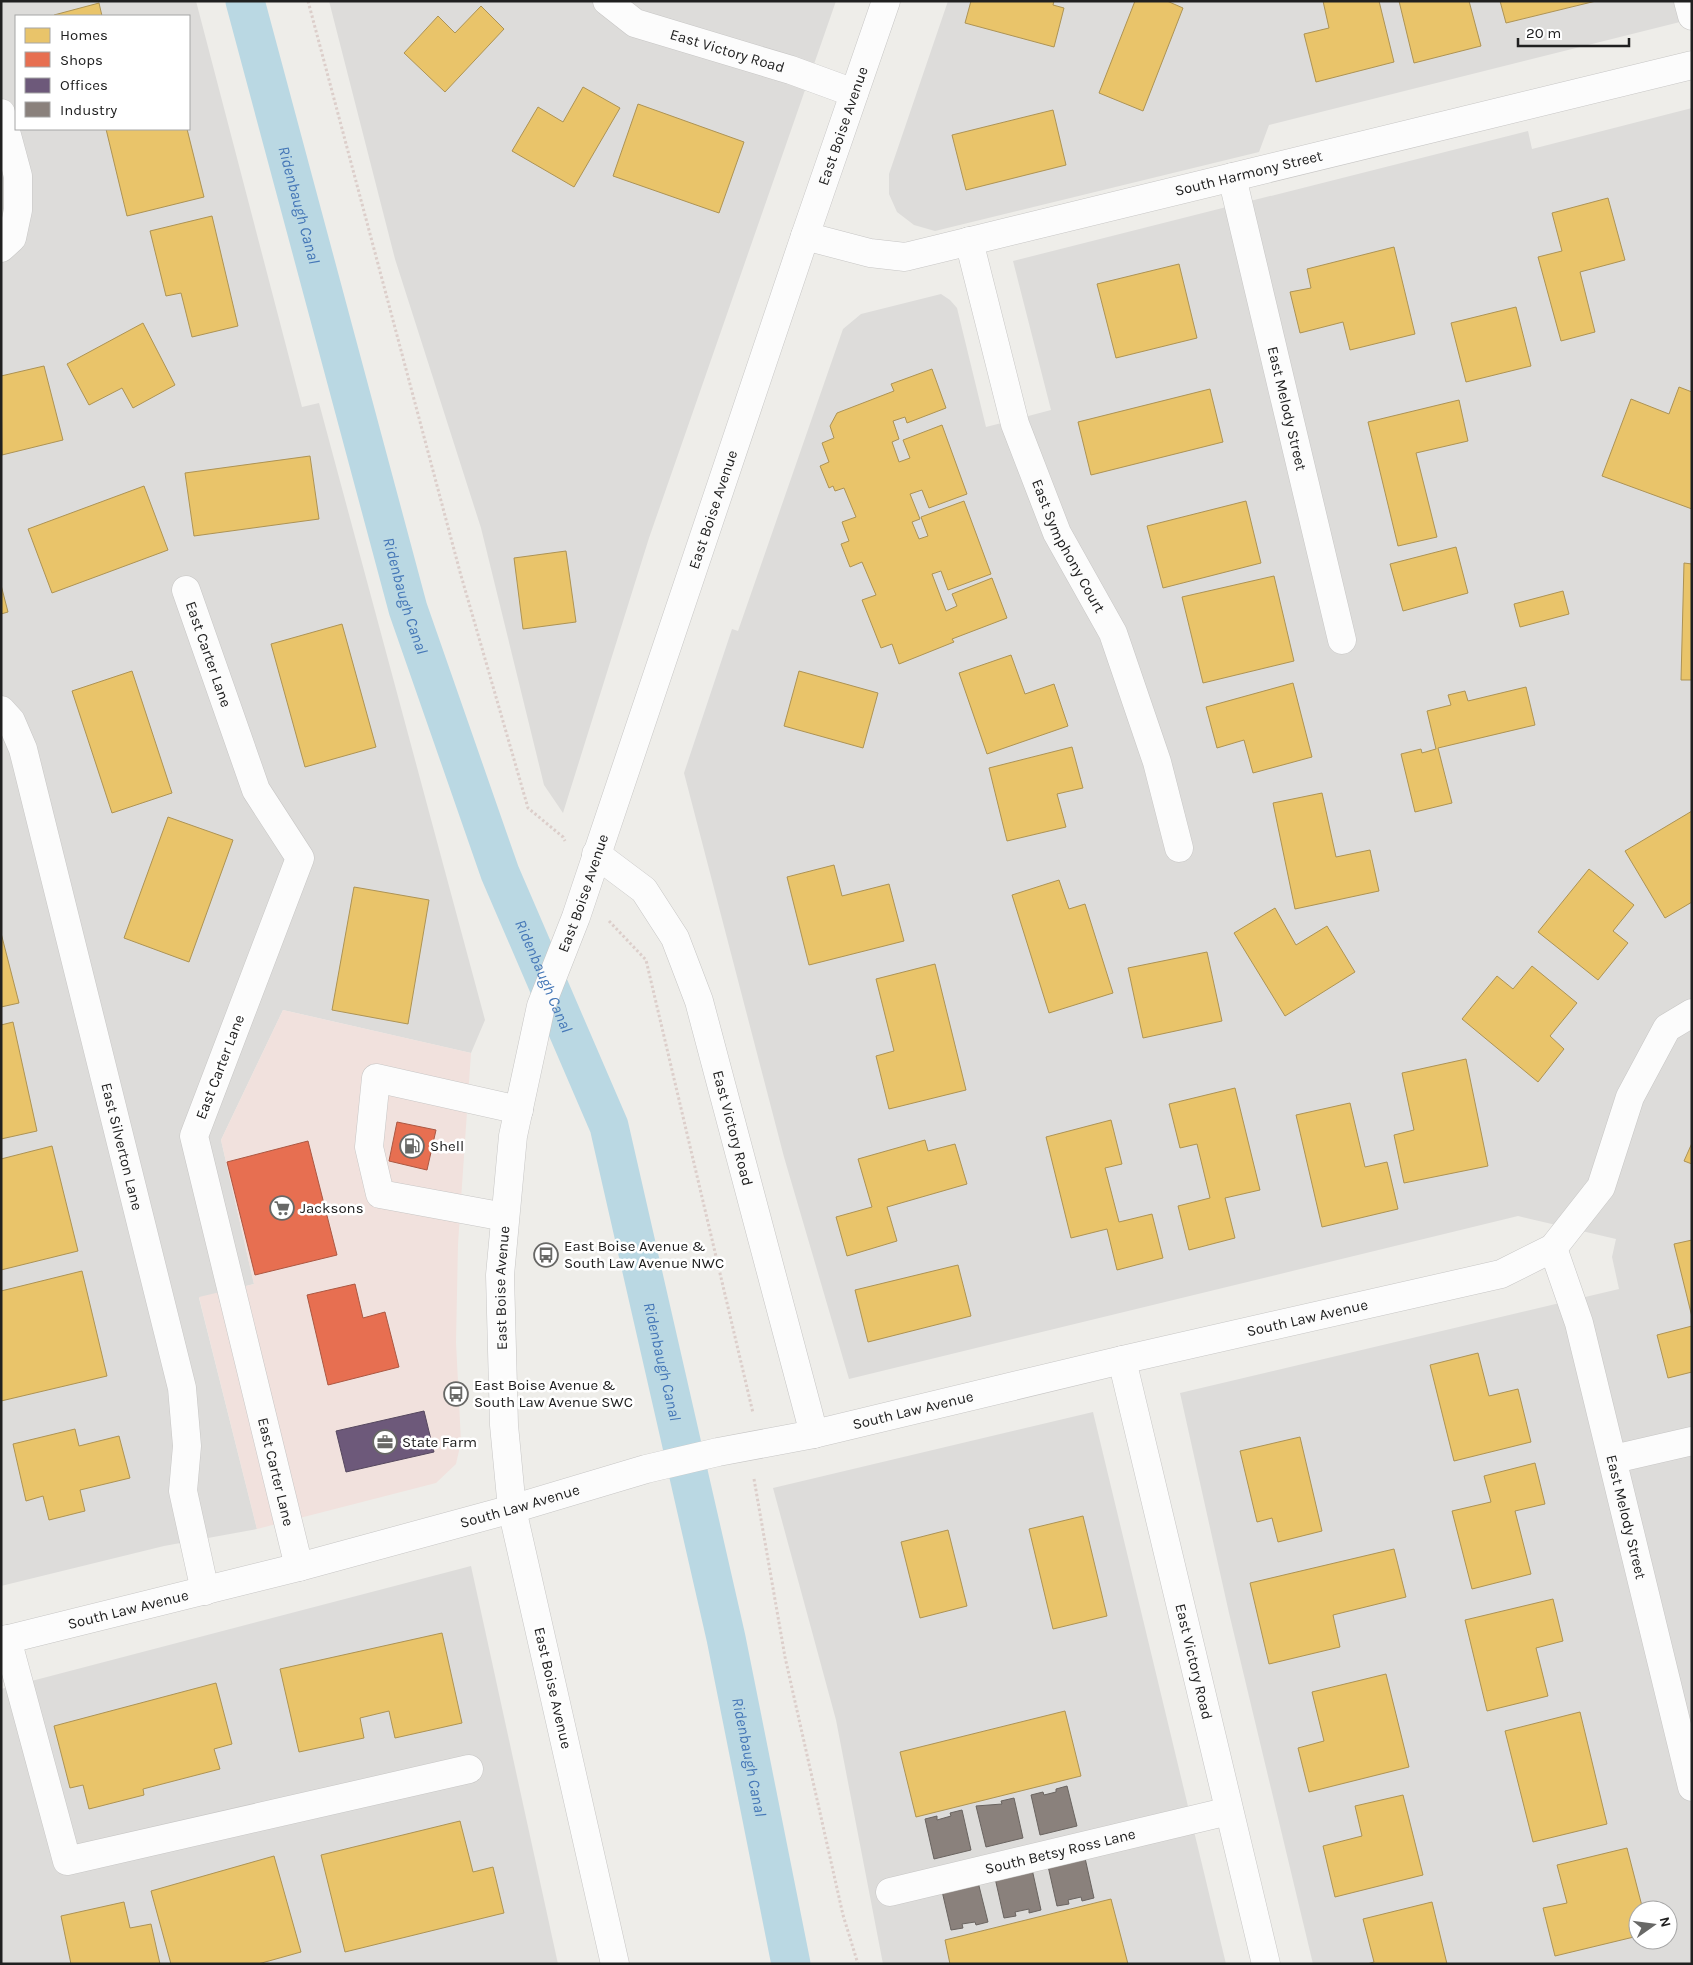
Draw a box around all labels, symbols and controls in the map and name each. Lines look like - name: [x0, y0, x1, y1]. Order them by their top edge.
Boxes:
- legend: [15, 15, 190, 130]
- scale bar: [1518, 15, 1629, 47]
- text: 20 m: [1526, 24, 1561, 42]
- street label: East Victory Road: [668, 25, 787, 77]
- text: Homes: [60, 26, 108, 44]
- text: Shops: [60, 51, 103, 69]
- street label: East Boise Avenue: [814, 64, 872, 188]
- text: Offices: [60, 76, 108, 94]
- text: Industry: [60, 101, 117, 119]
- water label: Ridenbaugh Canal: [275, 144, 324, 266]
- street label: South Harmony Street: [1173, 146, 1325, 200]
- street label: East Melody Street: [1264, 345, 1311, 473]
- street label: East Boise Avenue: [685, 448, 741, 571]
- street label: East Symphony Court: [1028, 477, 1109, 616]
- water label: Ridenbaugh Canal: [380, 535, 432, 657]
- street label: East Carter Lane: [182, 599, 235, 710]
- street label: East Boise Avenue: [554, 832, 612, 955]
- water label: Ridenbaugh Canal: [512, 916, 577, 1035]
- street label: East Carter Lane: [192, 1012, 248, 1122]
- street label: East Victory Road: [709, 1068, 757, 1188]
- street label: East Silverton Lane: [97, 1081, 146, 1212]
- fuel station icon: Shell: [399, 1133, 425, 1159]
- place label: Shell: [430, 1137, 464, 1155]
- supermarket icon: Jacksons: [269, 1195, 295, 1221]
- place label: Jacksons: [300, 1199, 364, 1217]
- street label: East Boise Avenue: [491, 1225, 514, 1350]
- place label: East Boise Avenue & South Law Avenue NWC: [564, 1237, 724, 1272]
- bus stop icon: East Boise Avenue & South Law Avenue NWC: [533, 1242, 559, 1268]
- street label: South Law Avenue: [1245, 1295, 1370, 1340]
- water label: Ridenbaugh Canal: [640, 1300, 686, 1423]
- place label: East Boise Avenue & South Law Avenue SWC: [474, 1376, 633, 1411]
- bus stop icon: East Boise Avenue & South Law Avenue SWC: [443, 1381, 469, 1407]
- street label: South Law Avenue: [851, 1387, 975, 1433]
- street label: East Carter Lane: [254, 1416, 298, 1528]
- office icon: State Farm: [372, 1429, 398, 1455]
- place label: State Farm: [402, 1433, 477, 1451]
- street label: East Melody Street: [1602, 1453, 1650, 1581]
- street label: South Law Avenue: [458, 1480, 582, 1532]
- street label: South Law Avenue: [66, 1586, 190, 1633]
- street label: East Victory Road: [1171, 1602, 1216, 1721]
- street label: East Boise Avenue: [530, 1625, 576, 1751]
- water label: Ridenbaugh Canal: [729, 1696, 771, 1818]
- street label: South Betsy Ross Lane: [983, 1825, 1137, 1878]
- north arrow: [1628, 1900, 1678, 1950]
- text: N: [1656, 1915, 1675, 1929]

